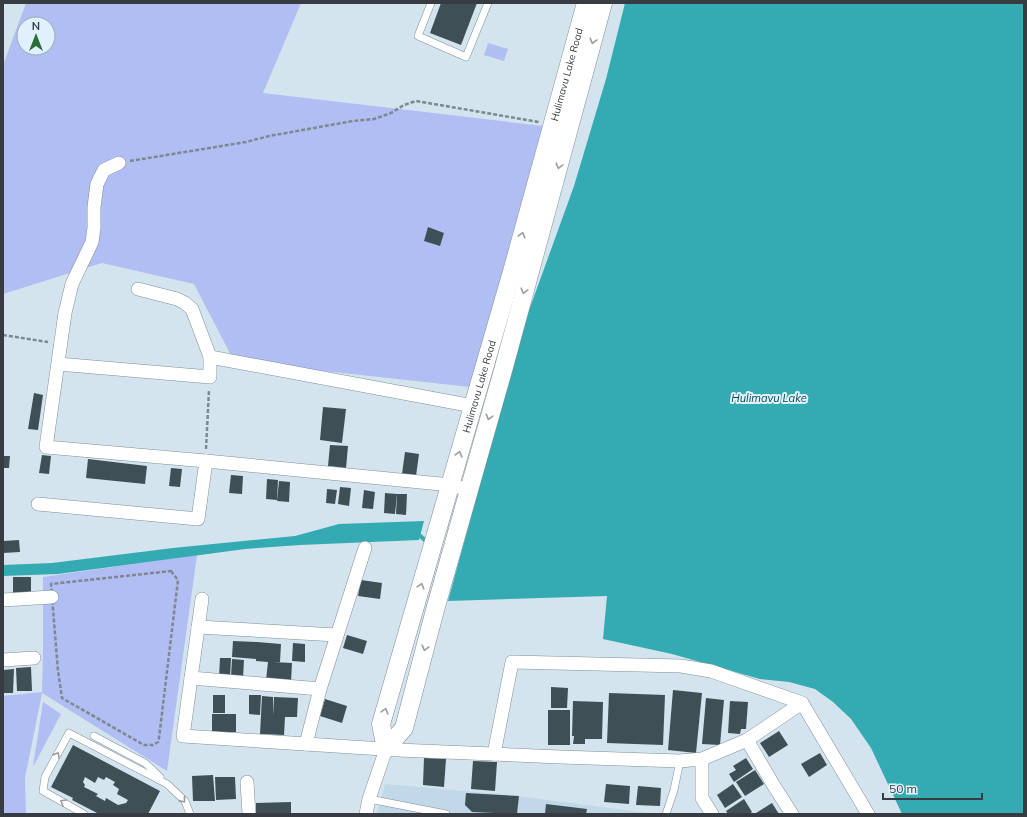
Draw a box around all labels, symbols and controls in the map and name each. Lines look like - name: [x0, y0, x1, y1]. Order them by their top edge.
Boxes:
- north arrow: [16, 16, 56, 56]
- text: N: [32, 19, 40, 33]
- street label: Hulimavu Lake Road: [547, 27, 585, 122]
- one-way arrow: [589, 37, 598, 44]
- one-way arrow: [555, 163, 563, 169]
- one-way arrow: [517, 232, 526, 239]
- one-way arrow: [520, 288, 529, 295]
- street label: Hulimavu Lake Road: [459, 339, 498, 434]
- water label: Hulimavu Lake: [731, 391, 807, 405]
- one-way arrow: [486, 413, 494, 420]
- one-way arrow: [454, 451, 463, 458]
- one-way arrow: [416, 583, 425, 590]
- one-way arrow: [422, 644, 430, 651]
- one-way arrow: [380, 708, 389, 715]
- one-way arrow: [52, 752, 59, 759]
- scale bar: [883, 775, 982, 801]
- text: 50 m: [889, 781, 917, 796]
- one-way arrow: [178, 796, 185, 803]
- one-way arrow: [60, 800, 68, 807]

